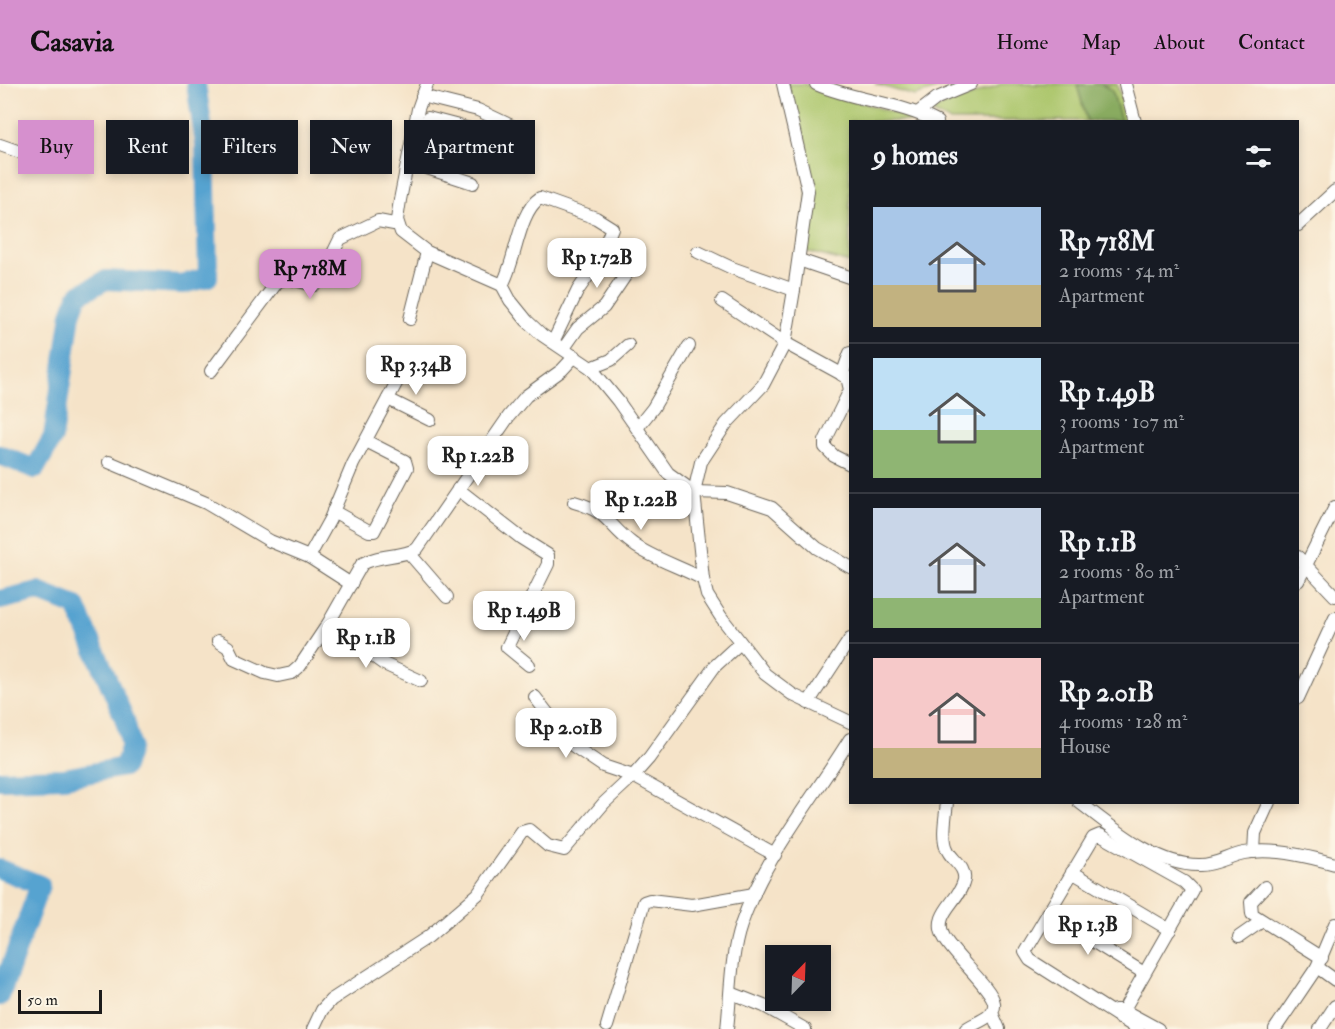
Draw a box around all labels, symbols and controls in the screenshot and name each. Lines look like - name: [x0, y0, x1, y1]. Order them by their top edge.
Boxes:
- text: Casavia: [30, 25, 114, 60]
- text: Home: [996, 29, 1048, 56]
- text: Map: [1081, 29, 1121, 56]
- text: About: [1154, 29, 1205, 56]
- text: Contact: [1238, 29, 1305, 56]
- chip: Buy: [18, 120, 94, 174]
- chip: Rent: [106, 120, 189, 174]
- chip: Filters: [201, 120, 298, 174]
- chip: New: [310, 120, 392, 174]
- chip: Apartment: [404, 120, 535, 174]
- text: 9 homes: [873, 140, 958, 172]
- icon: filters: [1242, 140, 1275, 173]
- text: Rp 718M: [1059, 226, 1155, 258]
- icon: home: [921, 231, 993, 303]
- pin: Rp 1.72B: [535, 238, 659, 289]
- text: Rp 1.72B: [561, 245, 633, 270]
- pin: Rp 718M: [255, 249, 365, 300]
- text: Rp 718M: [273, 256, 347, 281]
- text: 2 rooms · 54 m²: [1059, 258, 1179, 283]
- text: Apartment: [1059, 283, 1144, 308]
- pin: Rp 3.34B: [354, 345, 478, 396]
- text: Rp 3.34B: [380, 352, 452, 377]
- text: Rp 1.49B: [1059, 377, 1155, 409]
- icon: home: [921, 382, 993, 454]
- text: 3 rooms · 107 m²: [1059, 409, 1184, 434]
- text: Apartment: [1059, 434, 1144, 459]
- pin: Rp 1.22B: [416, 436, 540, 487]
- text: Rp 1.22B: [441, 443, 515, 468]
- pin: Rp 1.22B: [579, 480, 703, 531]
- text: Rp 1.22B: [604, 487, 678, 512]
- text: Rp 1.1B: [1059, 527, 1137, 559]
- icon: home: [921, 532, 993, 604]
- text: 2 rooms · 80 m²: [1059, 559, 1180, 584]
- text: Apartment: [1059, 584, 1144, 609]
- pin: Rp 1.49B: [462, 591, 586, 642]
- text: Rp 1.49B: [487, 598, 561, 623]
- pin: Rp 1.1B: [311, 618, 421, 669]
- text: Rp 1.1B: [336, 625, 396, 650]
- text: Rp 2.01B: [1059, 677, 1154, 709]
- icon: home: [921, 682, 993, 754]
- pin: Rp 2.01B: [504, 708, 628, 759]
- text: 4 rooms · 128 m²: [1059, 709, 1187, 734]
- text: Rp 2.01B: [529, 715, 603, 740]
- text: House: [1059, 734, 1110, 759]
- pin: Rp 1.3B: [1033, 905, 1143, 956]
- text: Rp 1.3B: [1058, 912, 1118, 937]
- north arrow: [765, 945, 831, 1011]
- map controls: [765, 945, 831, 1011]
- scale bar: [18, 987, 102, 1014]
- text: 50 m: [27, 990, 58, 1010]

